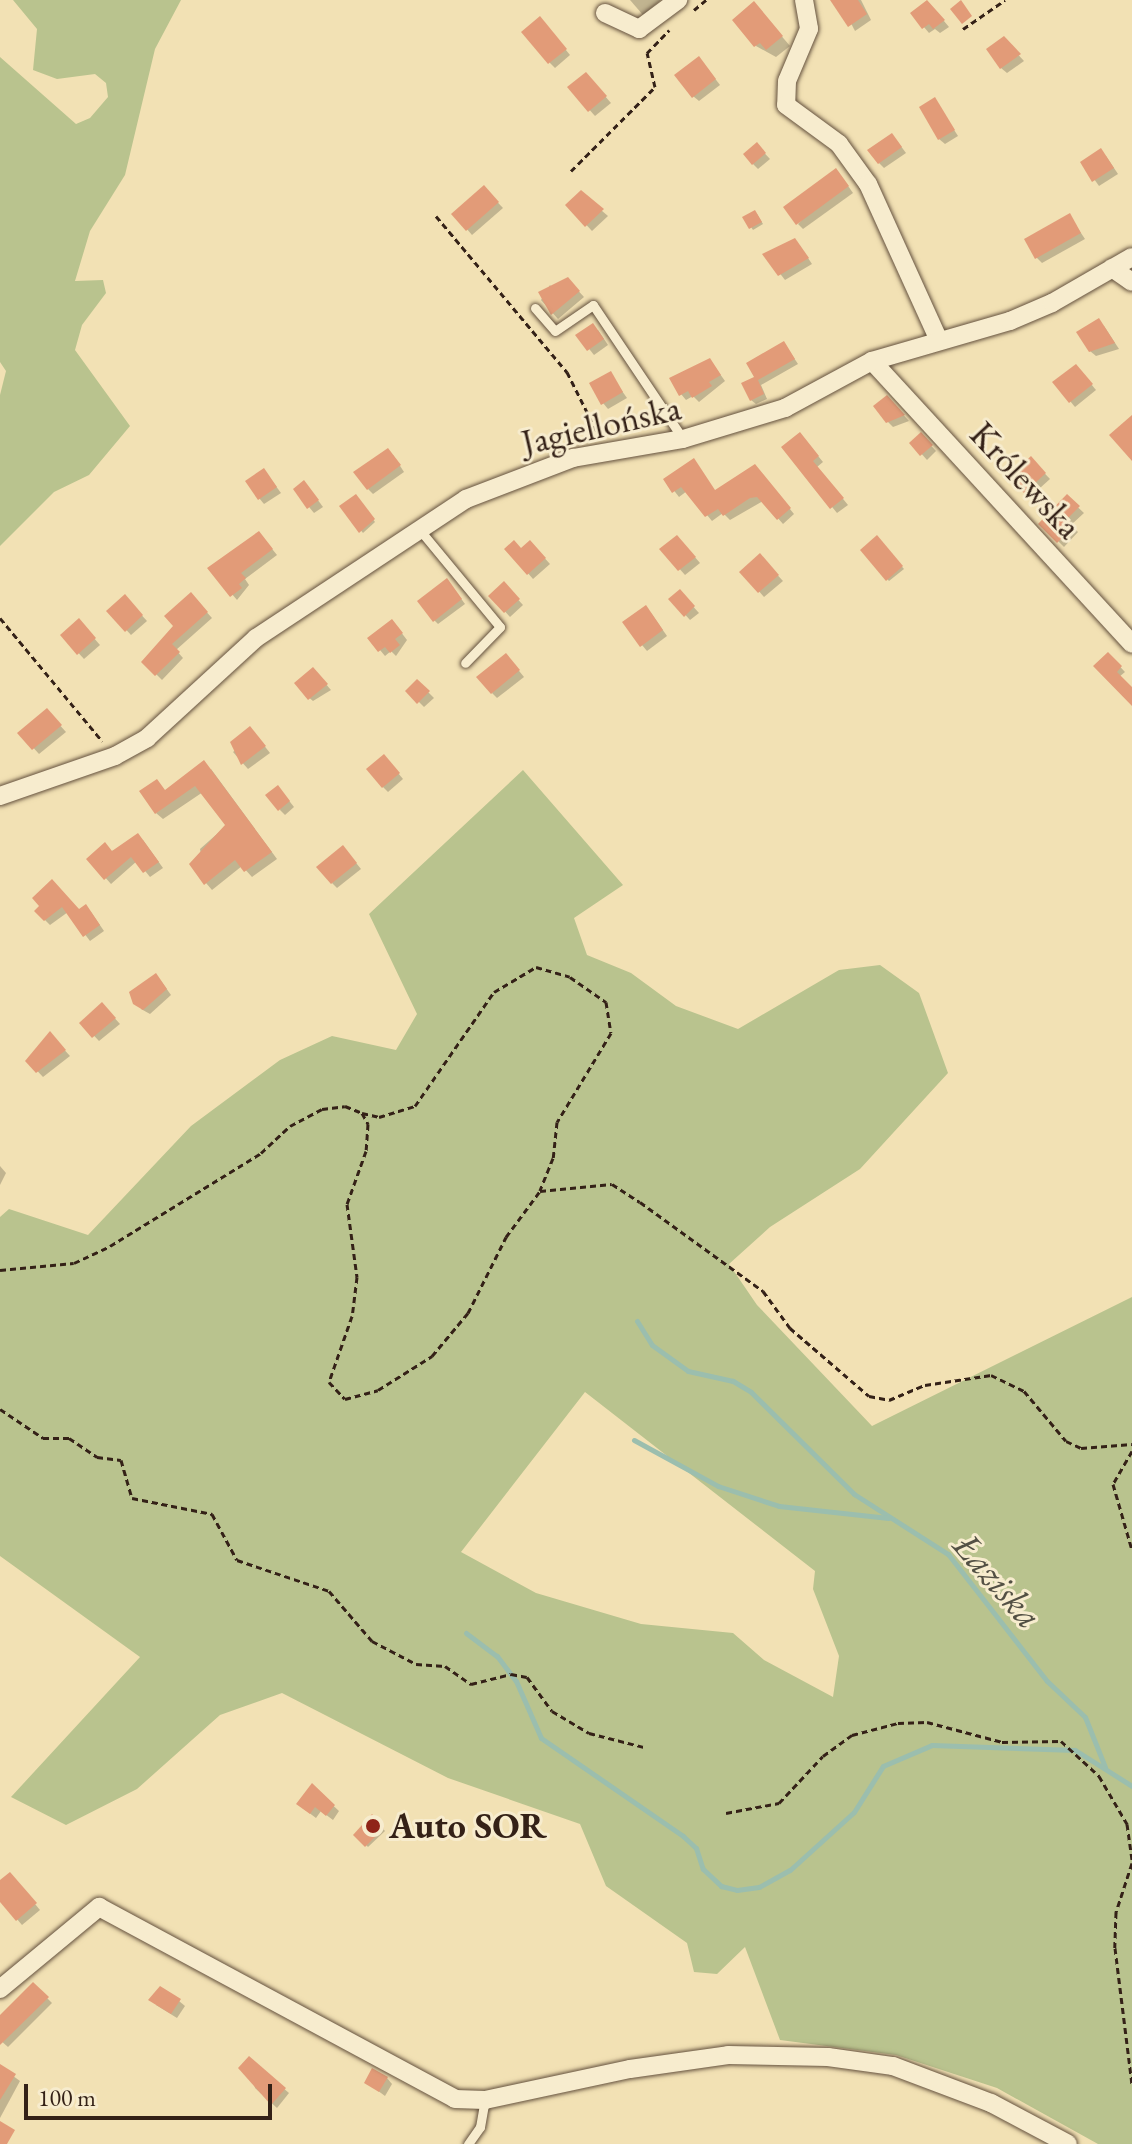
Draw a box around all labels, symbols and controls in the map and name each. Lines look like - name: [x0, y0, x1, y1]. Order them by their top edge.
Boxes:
- street label: Jagiellońska: [517, 386, 685, 464]
- street label: Królewska: [961, 413, 1091, 547]
- water label: Łaziska: [944, 1523, 1052, 1637]
- place label: Auto SOR: [389, 1804, 547, 1848]
- marker: Auto SOR: [364, 1817, 382, 1835]
- scale bar: [28, 2068, 276, 2118]
- text: 100 m: [38, 2082, 96, 2113]

